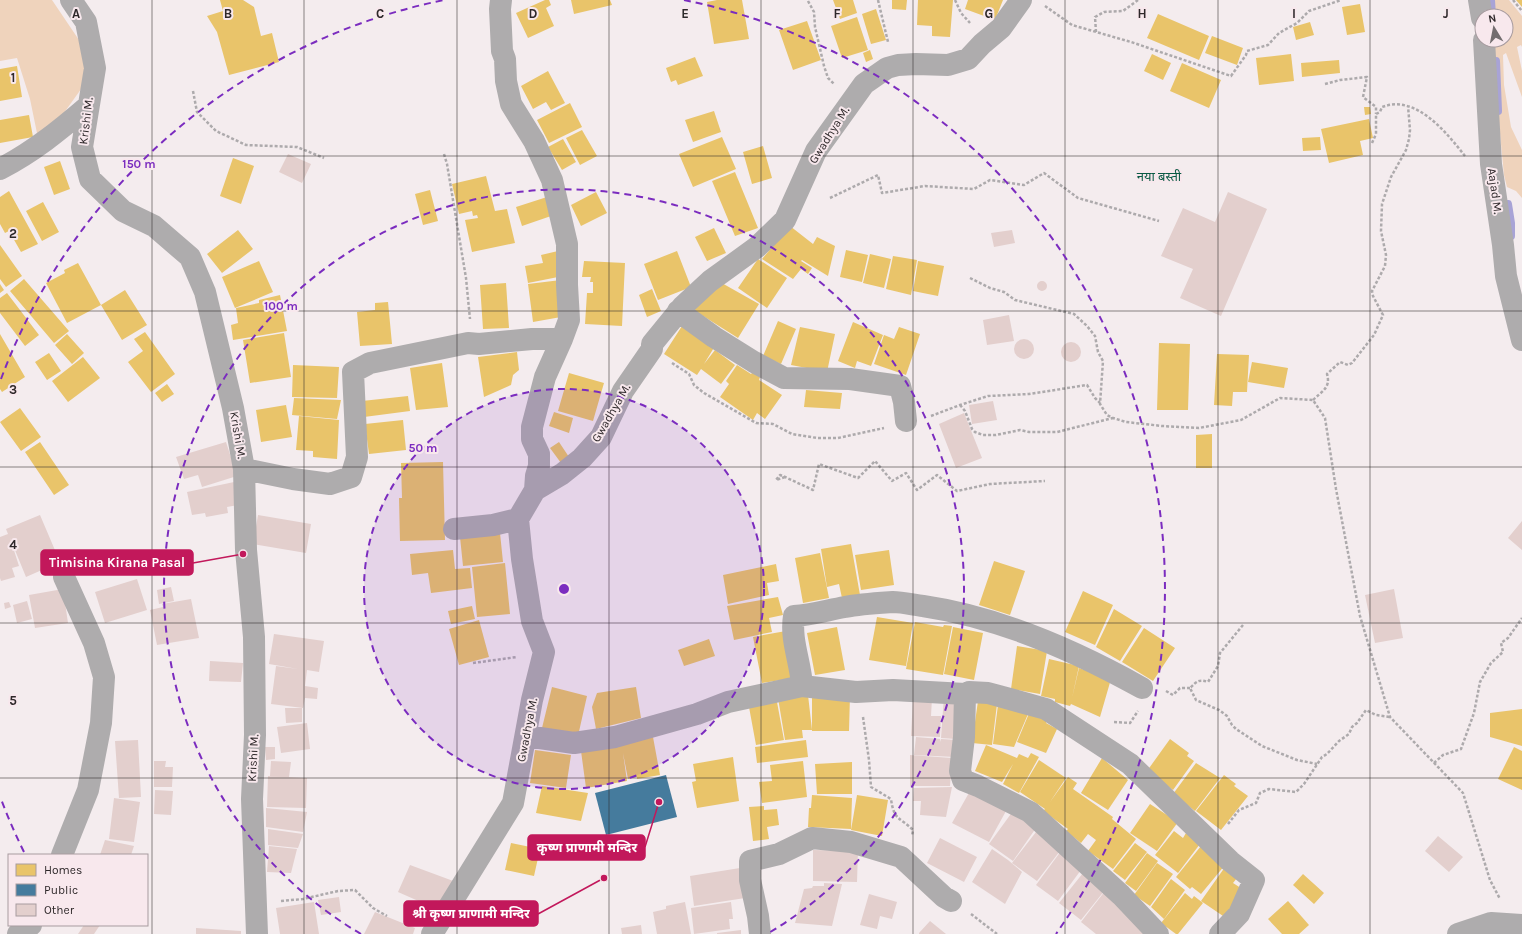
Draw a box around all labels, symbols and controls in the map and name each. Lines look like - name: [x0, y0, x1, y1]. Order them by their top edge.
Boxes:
- text: A: [72, 6, 80, 21]
- text: B: [224, 6, 232, 21]
- text: C: [376, 6, 384, 21]
- text: D: [529, 6, 538, 21]
- text: E: [681, 6, 689, 21]
- text: F: [833, 6, 841, 21]
- text: G: [985, 6, 993, 21]
- text: H: [1137, 6, 1147, 21]
- text: I: [1292, 6, 1296, 21]
- text: J: [1443, 6, 1449, 21]
- north arrow: [1474, 8, 1514, 48]
- text: N: [1487, 12, 1497, 26]
- text: 1: [11, 70, 15, 85]
- street label: Krishi M.: [76, 97, 96, 145]
- street label: Gwadhya M.: [806, 104, 852, 166]
- text: 150 m: [122, 157, 156, 171]
- street label: Aajad M.: [1485, 167, 1505, 215]
- district label: नया बस्ती: [1137, 169, 1182, 184]
- text: 2: [9, 226, 17, 241]
- text: 100 m: [264, 299, 298, 313]
- street label: Gwadhya M.: [589, 381, 633, 445]
- text: 3: [9, 382, 17, 397]
- street label: Krishi M.: [227, 410, 249, 460]
- text: 50 m: [409, 441, 438, 455]
- text: 4: [9, 537, 17, 552]
- callout: Timisina Kirana Pasal: [41, 550, 193, 575]
- text: Timisina Kirana Pasal: [49, 555, 185, 570]
- centre of rings: [557, 582, 571, 596]
- text: 5: [9, 693, 17, 708]
- street label: Gwadhya M.: [514, 697, 540, 763]
- street label: Krishi M.: [245, 734, 261, 782]
- callout: कृष्ण प्राणामी मन्दिर: [528, 835, 645, 860]
- text: कृष्ण प्राणामी मन्दिर: [537, 840, 637, 856]
- legend: [8, 854, 148, 926]
- text: Homes: [44, 863, 82, 877]
- text: Public: [44, 883, 78, 897]
- callout: श्री कृष्ण प्राणामी मन्दिर: [404, 901, 538, 926]
- text: Other: [44, 903, 75, 917]
- text: श्री कृष्ण प्राणामी मन्दिर: [412, 906, 530, 922]

